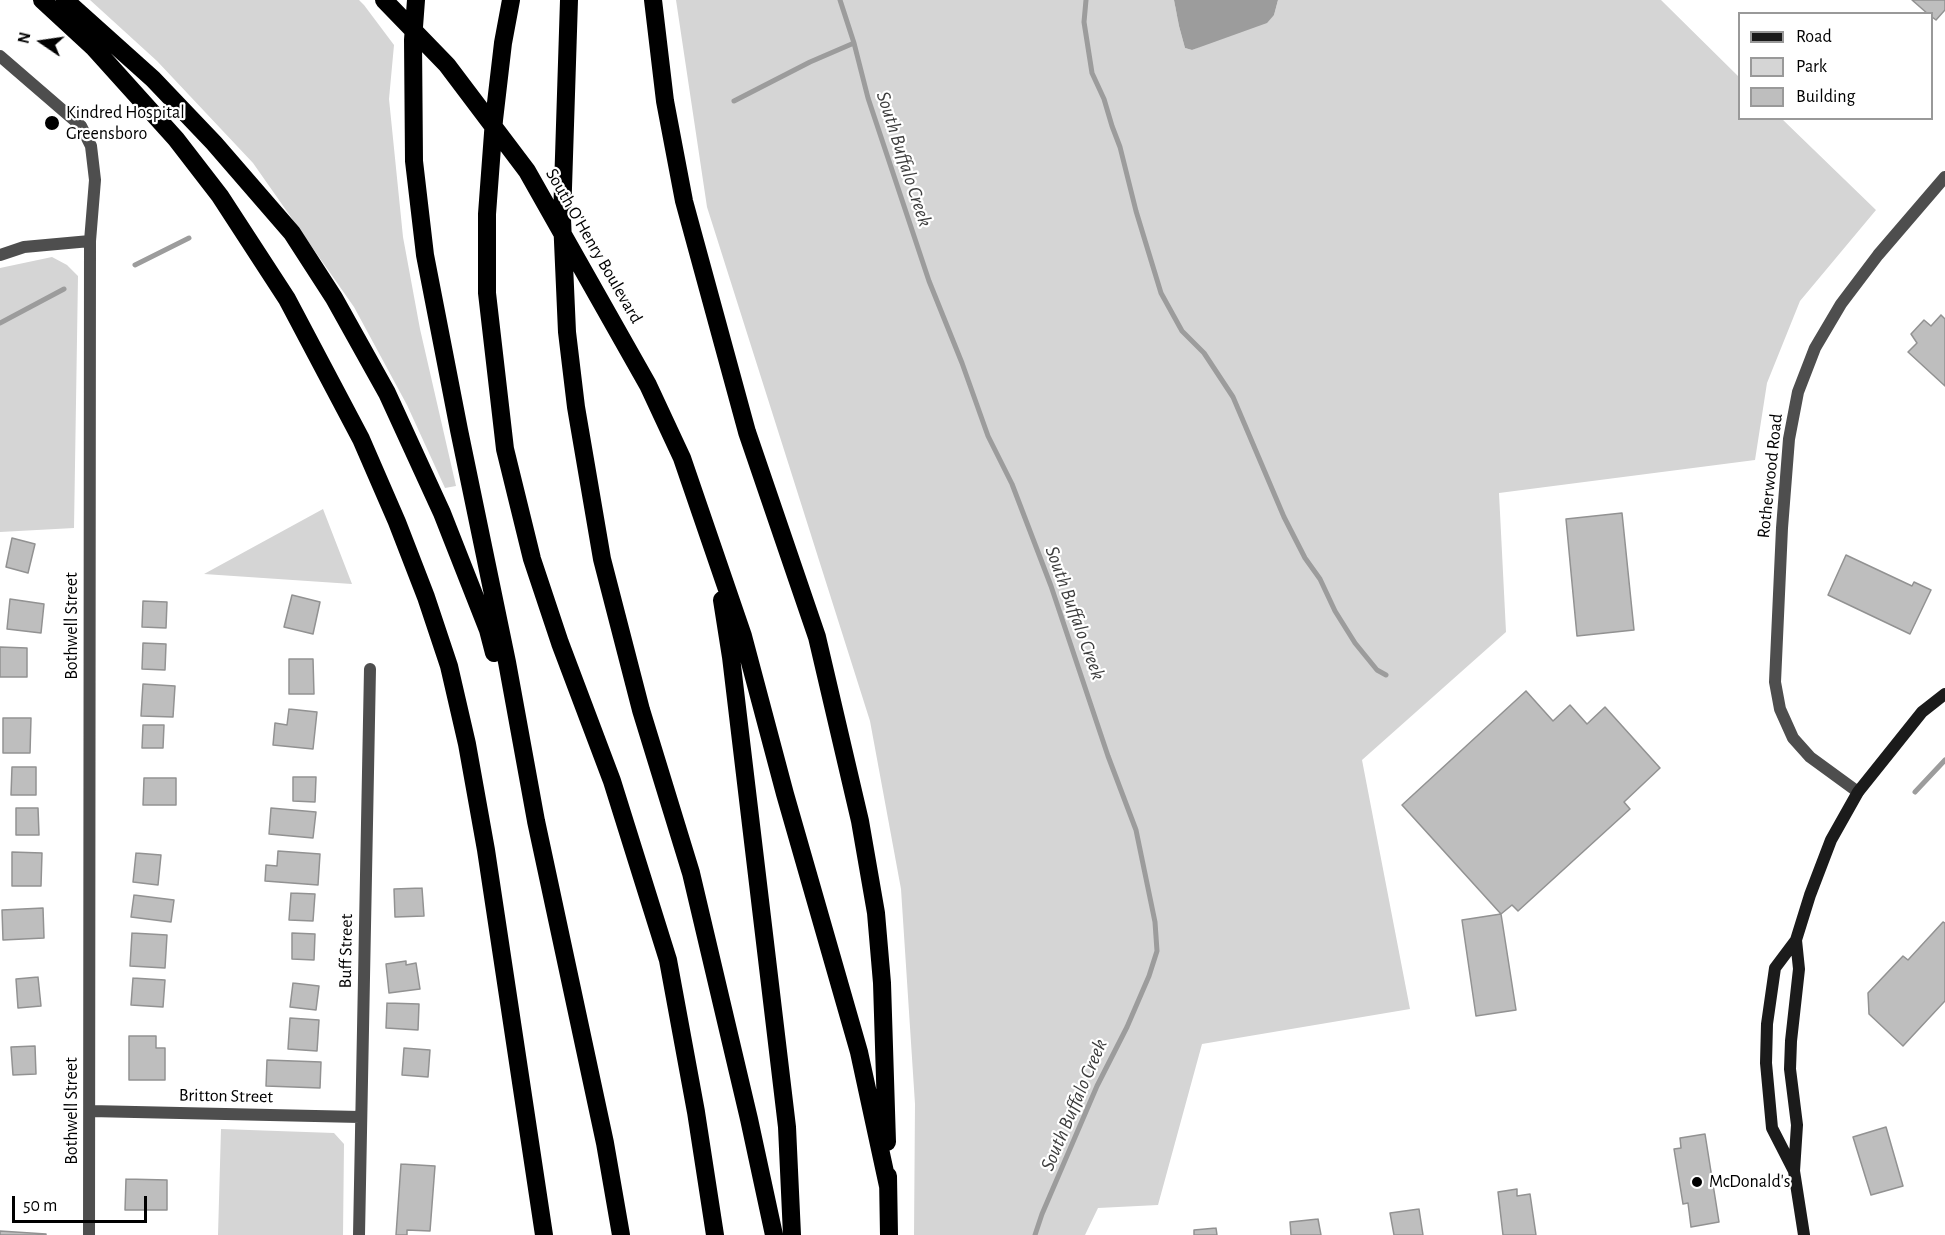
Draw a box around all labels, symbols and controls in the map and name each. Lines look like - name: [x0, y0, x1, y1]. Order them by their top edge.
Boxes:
- north arrow: [12, 12, 72, 72]
- legend: [1738, 12, 1933, 120]
- text: Road: [1796, 28, 1832, 46]
- text: N: [15, 31, 34, 45]
- text: Park: [1796, 58, 1827, 76]
- water label: South Buffalo Creek: [871, 88, 937, 230]
- text: Building: [1796, 88, 1855, 106]
- place label: Kindred Hospital Greensboro: [66, 102, 185, 144]
- marker: Kindred Hospital Greensboro: [43, 114, 61, 132]
- street label: South O'Henry Boulevard: [541, 165, 647, 327]
- street label: Rotherwood Road: [1753, 413, 1787, 539]
- water label: South Buffalo Creek: [1040, 543, 1110, 683]
- street label: Bothwell Street: [61, 572, 83, 680]
- street label: Buff Street: [335, 913, 357, 989]
- water label: South Buffalo Creek: [1035, 1036, 1113, 1174]
- street label: Bothwell Street: [61, 1057, 83, 1165]
- street label: Britton Street: [179, 1084, 273, 1108]
- place label: McDonald's: [1709, 1171, 1791, 1193]
- marker: McDonald's: [1690, 1175, 1704, 1189]
- scale bar: [15, 1184, 150, 1222]
- text: 50 m: [23, 1197, 57, 1215]

